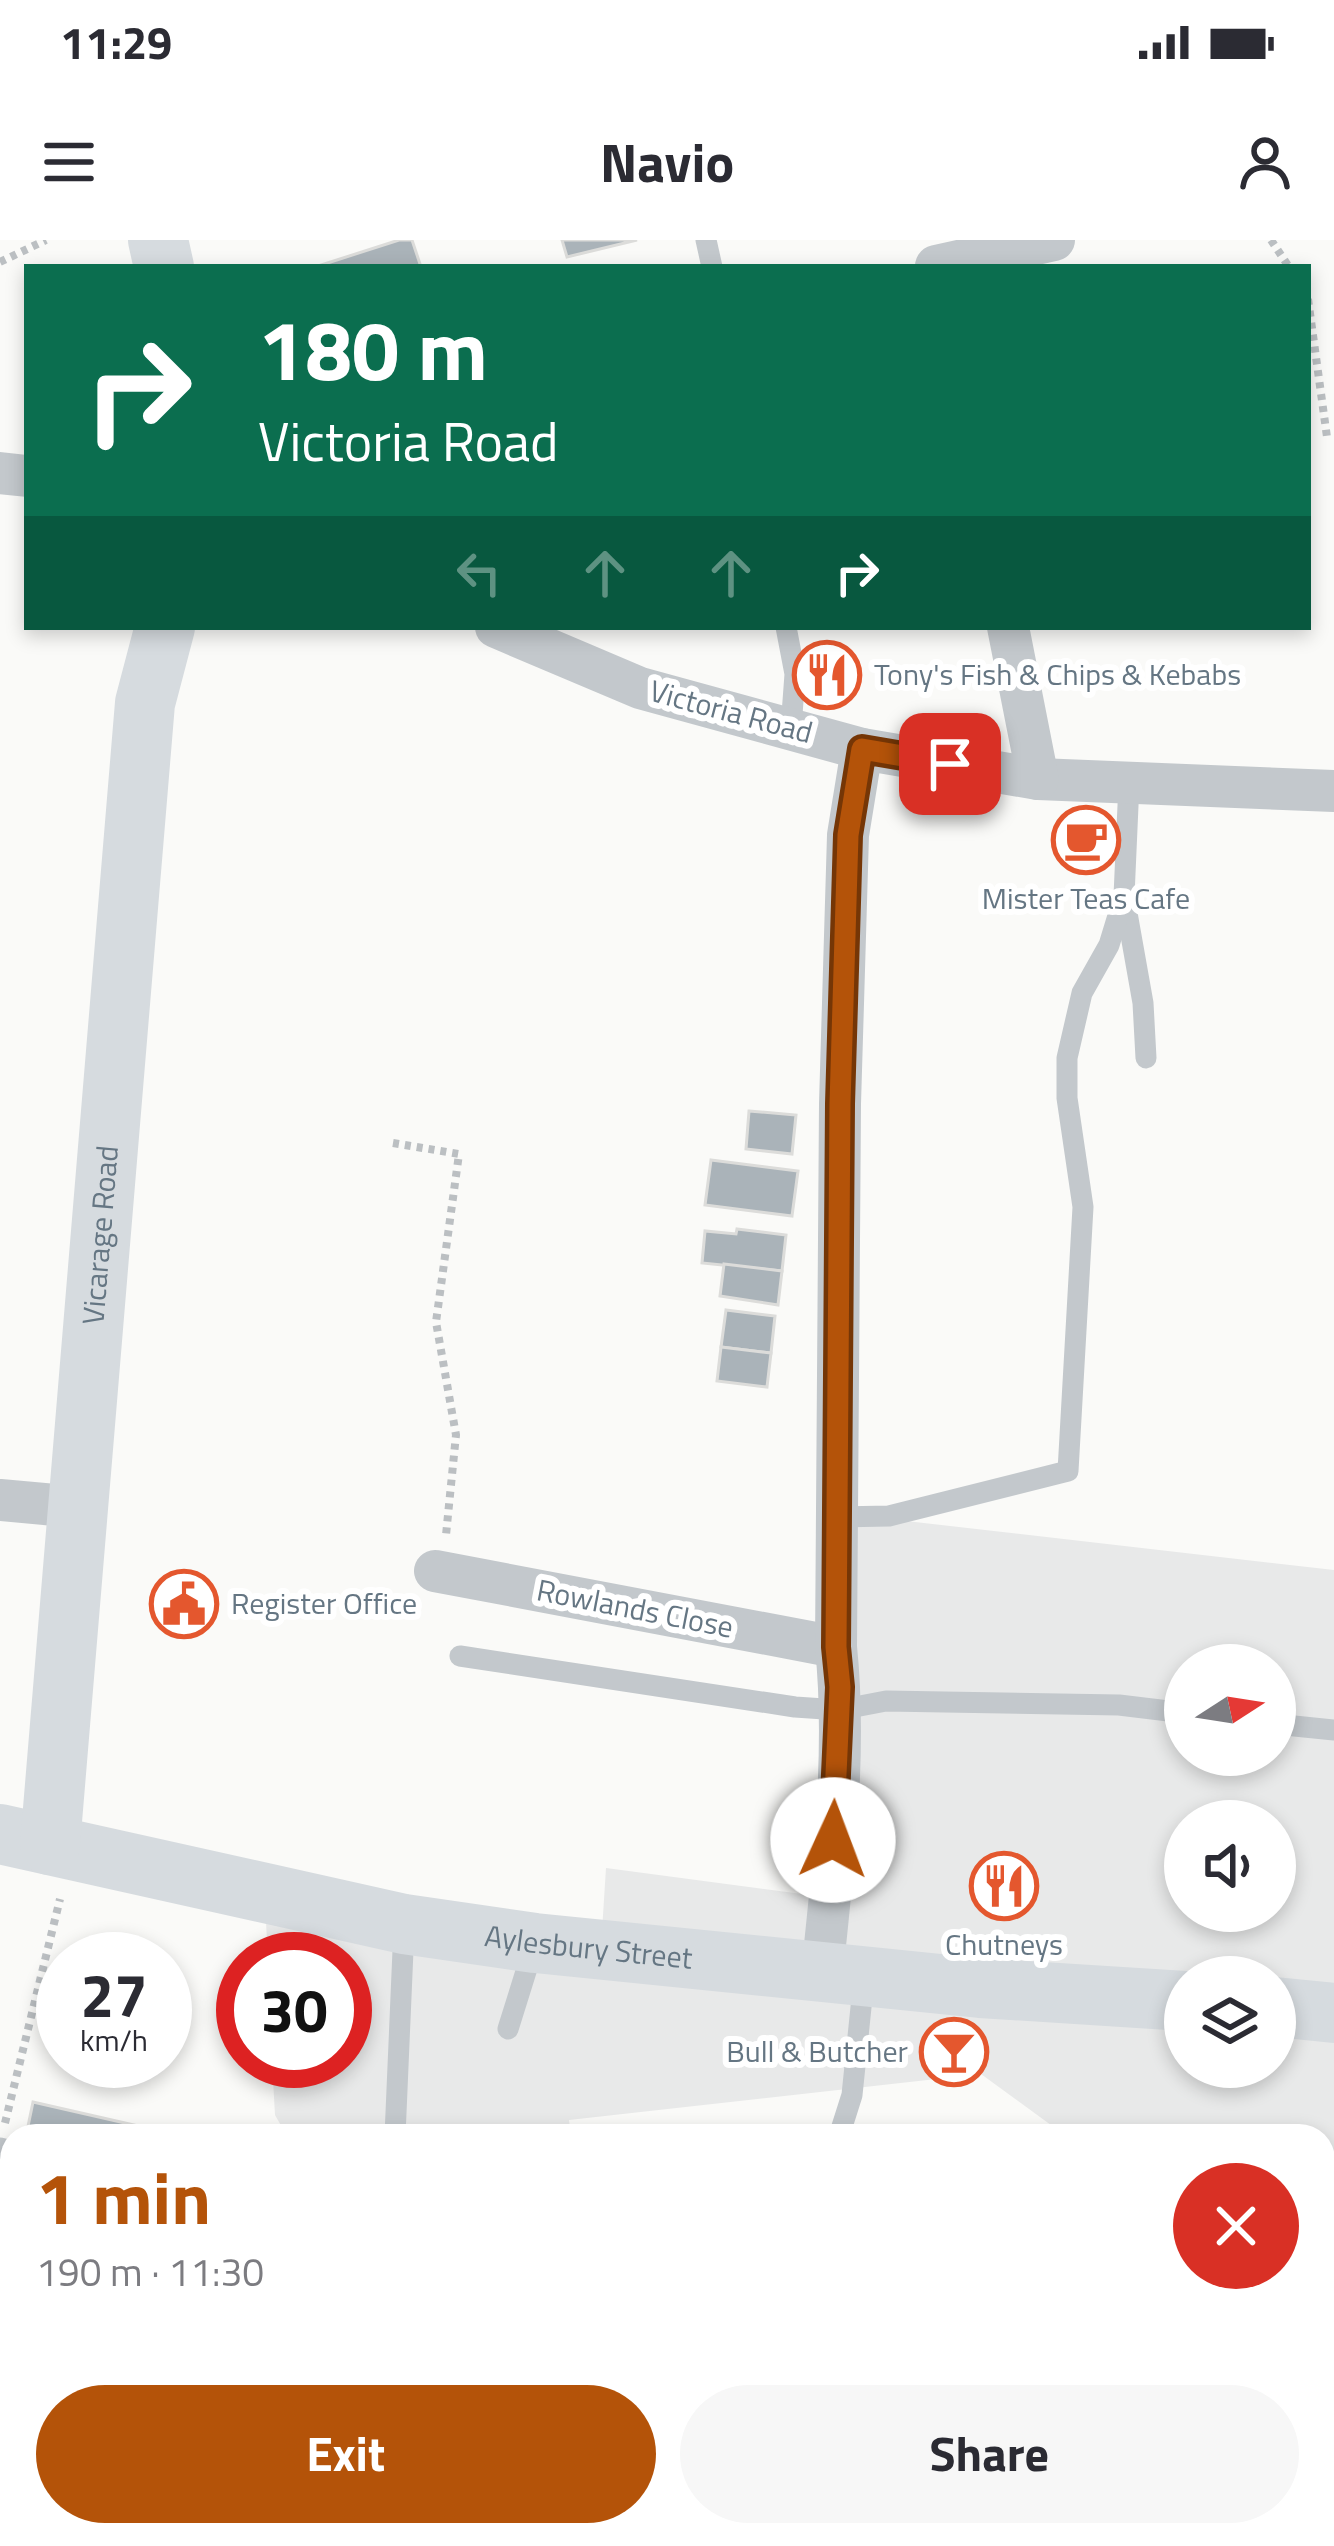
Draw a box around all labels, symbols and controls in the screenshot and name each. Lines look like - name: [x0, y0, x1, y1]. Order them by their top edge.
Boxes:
- text: 11:29: [60, 8, 172, 76]
- text: Navio: [600, 121, 734, 203]
- icon: menu: [36, 129, 102, 195]
- icon: person: [1232, 129, 1298, 195]
- text: 180 m: [258, 285, 488, 413]
- icon: right: [60, 312, 216, 468]
- text: Victoria Road: [258, 400, 559, 482]
- icon: left: [446, 540, 512, 606]
- icon: ahead: [572, 540, 638, 606]
- icon: ahead: [698, 540, 764, 606]
- icon: right: [824, 540, 890, 606]
- restaurant icon: Tony's Fish & Chips & Kebabs: [792, 640, 862, 710]
- place label: Tony's Fish & Chips & Kebabs: [874, 651, 1241, 697]
- street label: Victoria Road: [645, 667, 818, 755]
- pin: [899, 713, 1001, 815]
- icon: arrive: [917, 731, 983, 797]
- cafe icon: Mister Teas Cafe: [1051, 805, 1121, 875]
- place label: Mister Teas Cafe: [982, 875, 1190, 921]
- street label: Vicarage Road: [69, 1144, 130, 1326]
- street label: Rowlands Close: [533, 1566, 737, 1650]
- public building icon: Register Office: [149, 1569, 219, 1639]
- place label: Register Office: [231, 1580, 417, 1626]
- north arrow: [1164, 1644, 1296, 1776]
- map controls: [1164, 1644, 1296, 2088]
- position arrow: [770, 1777, 896, 1903]
- button: sound: [1164, 1800, 1296, 1932]
- restaurant icon: Chutneys: [969, 1851, 1039, 1921]
- street label: Aylesbury Street: [482, 1912, 695, 1981]
- place label: Chutneys: [945, 1921, 1063, 1967]
- speed limit sign: 30: [216, 1932, 372, 2088]
- text: 27: [80, 1949, 148, 2040]
- button: layers: [1164, 1956, 1296, 2088]
- text: km/h: [80, 2017, 148, 2063]
- bar icon: Bull & Butcher: [919, 2017, 989, 2087]
- place label: Bull & Butcher: [726, 2028, 908, 2074]
- text: 1 min: [36, 2142, 211, 2252]
- button: close: [1173, 2163, 1299, 2289]
- text: 190 m · 11:30: [36, 2242, 264, 2301]
- button: Exit: [36, 2385, 656, 2523]
- button: Share: [680, 2385, 1299, 2523]

